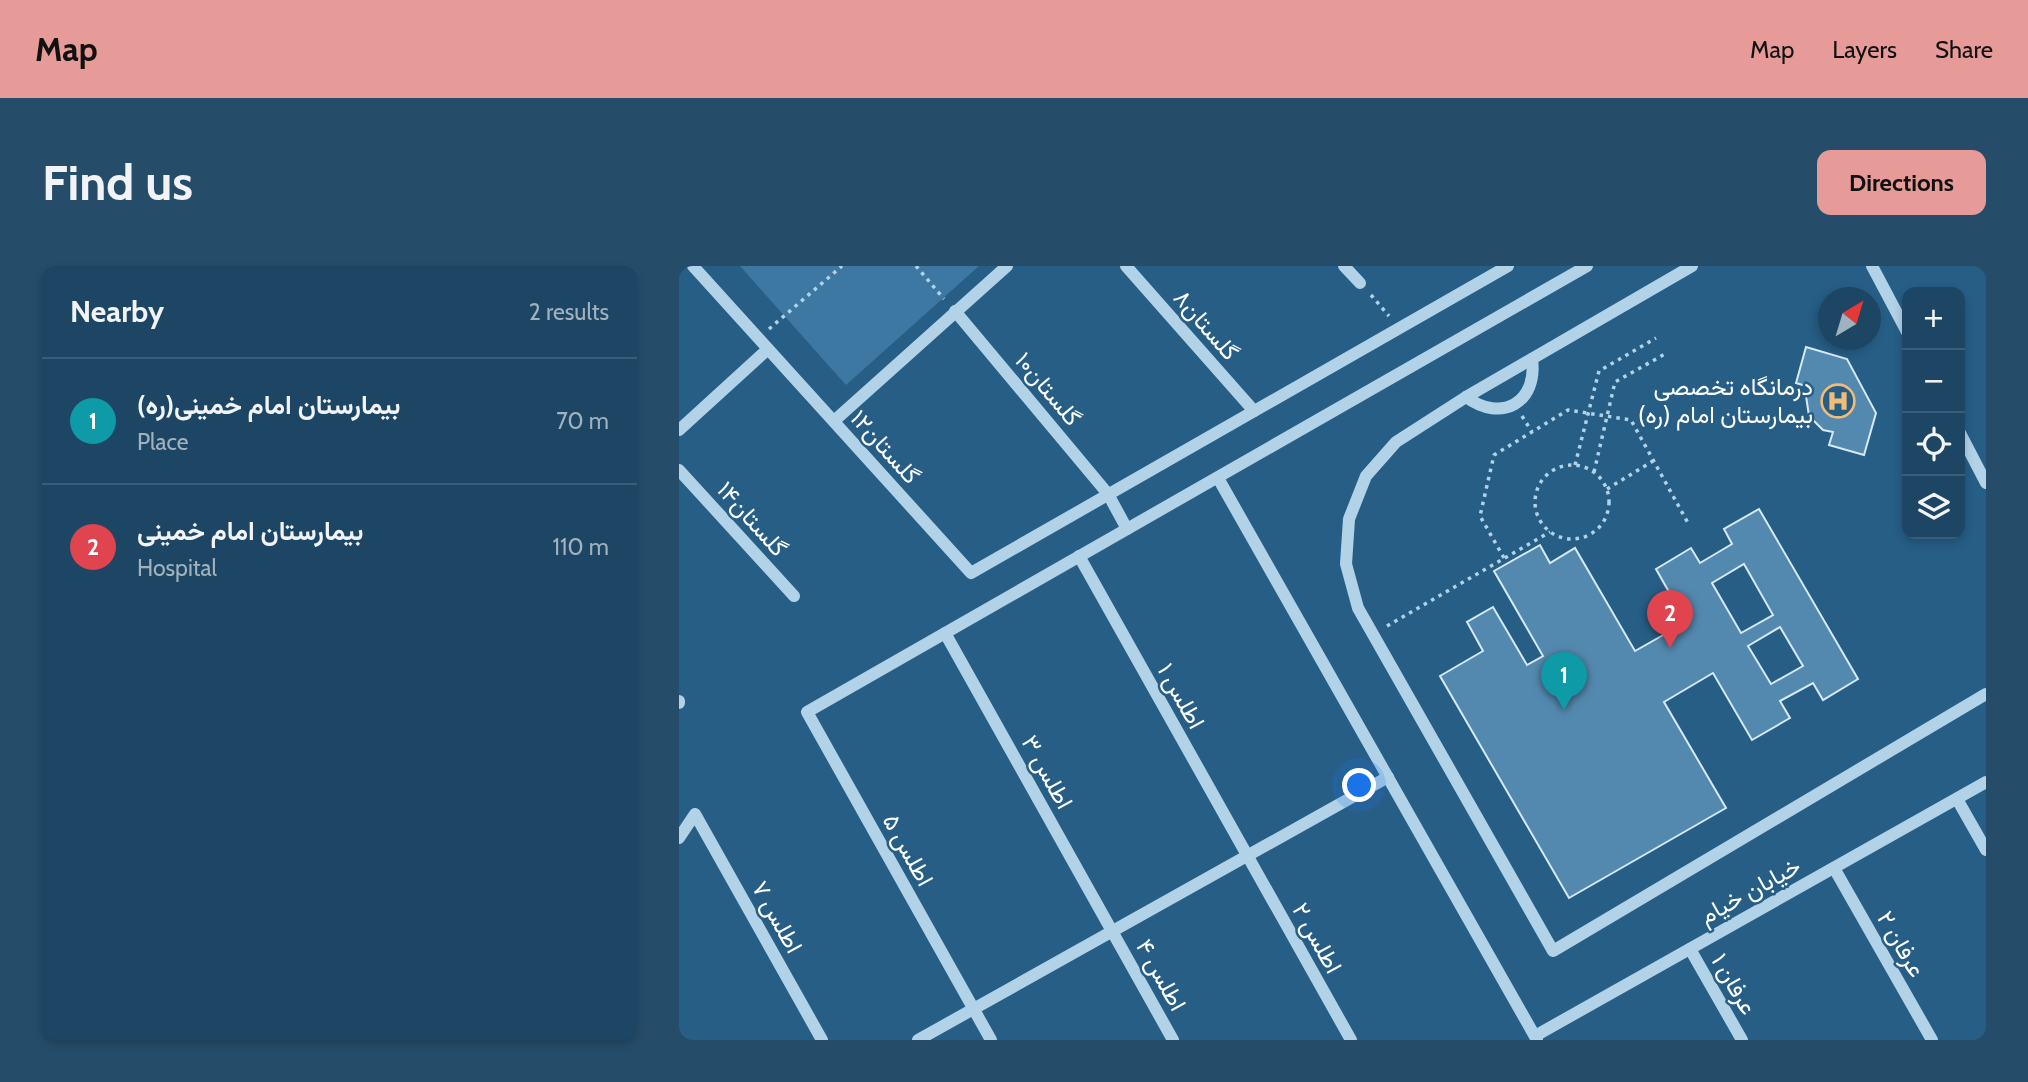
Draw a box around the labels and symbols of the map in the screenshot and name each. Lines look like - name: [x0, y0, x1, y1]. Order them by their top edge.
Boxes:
- street label: گلستان۸: [1168, 283, 1245, 366]
- north arrow: [1818, 287, 1881, 350]
- street label: گلستان۱۰: [1009, 346, 1088, 431]
- place label: درمانگاه تخصصی بیمارستان امام (ره): [1638, 372, 1813, 431]
- hospital icon: درمانگاه تخصصی بیمارستان امام (ره): [1819, 382, 1857, 420]
- street label: گلستان۱۲: [845, 404, 926, 490]
- street label: گلستان۱۴: [711, 475, 794, 562]
- pin: 2: [1647, 590, 1693, 648]
- pin: 1: [1541, 652, 1587, 710]
- street label: اطلس ۱: [1152, 658, 1211, 734]
- street label: اطلس ۳: [1015, 730, 1079, 814]
- your location: [1342, 768, 1376, 802]
- street label: اطلس ۵: [877, 809, 940, 891]
- street label: خیابان خیام: [1694, 851, 1806, 932]
- street label: اطلس ۷: [746, 876, 809, 958]
- street label: اطلس ۲: [1286, 897, 1349, 978]
- street label: عرفان ۲: [1870, 905, 1932, 983]
- street label: اطلس ۴: [1130, 934, 1193, 1016]
- street label: عرفان ۱: [1705, 948, 1763, 1020]

